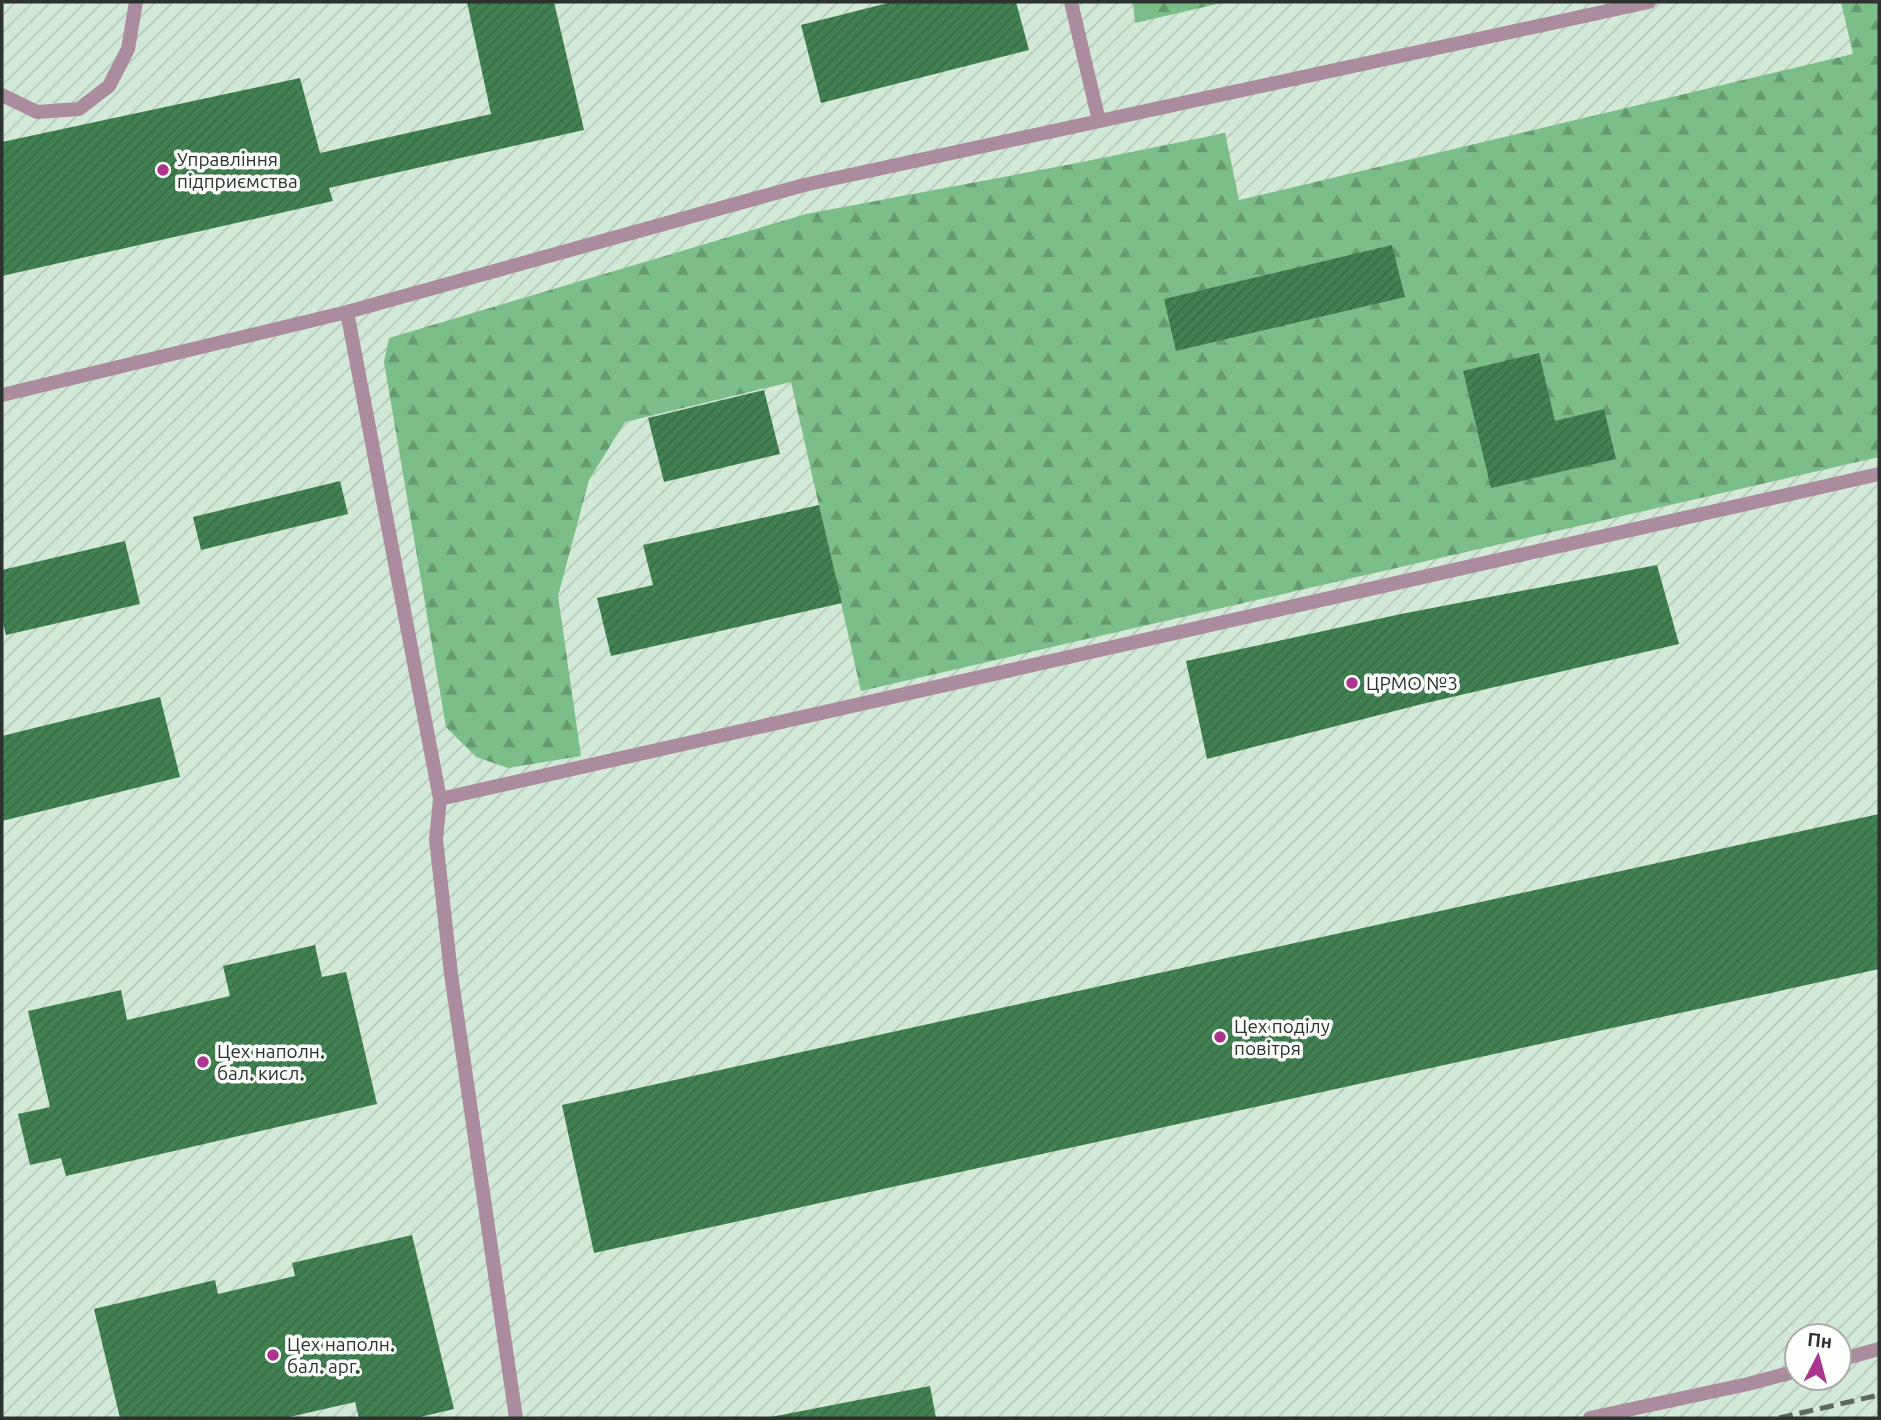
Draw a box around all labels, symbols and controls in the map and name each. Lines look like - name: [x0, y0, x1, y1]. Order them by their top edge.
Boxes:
- place label: Управління підприємства: [177, 148, 298, 192]
- marker: Управління підприємства: [155, 162, 171, 178]
- place label: ЦРМО №3: [1366, 672, 1458, 694]
- marker: ЦРМО №3: [1344, 675, 1360, 691]
- place label: Цех поділу повітря: [1234, 1015, 1330, 1059]
- marker: Цех поділу повітря: [1212, 1029, 1228, 1045]
- place label: Цех наполн. бал. кисл.: [217, 1040, 325, 1084]
- marker: Цех наполн. бал. кисл.: [195, 1054, 211, 1070]
- north arrow: [1783, 1322, 1853, 1392]
- text: Пн: [1806, 1328, 1833, 1352]
- place label: Цех наполн. бал. арг.: [287, 1333, 395, 1377]
- marker: Цех наполн. бал. арг.: [265, 1347, 281, 1363]

